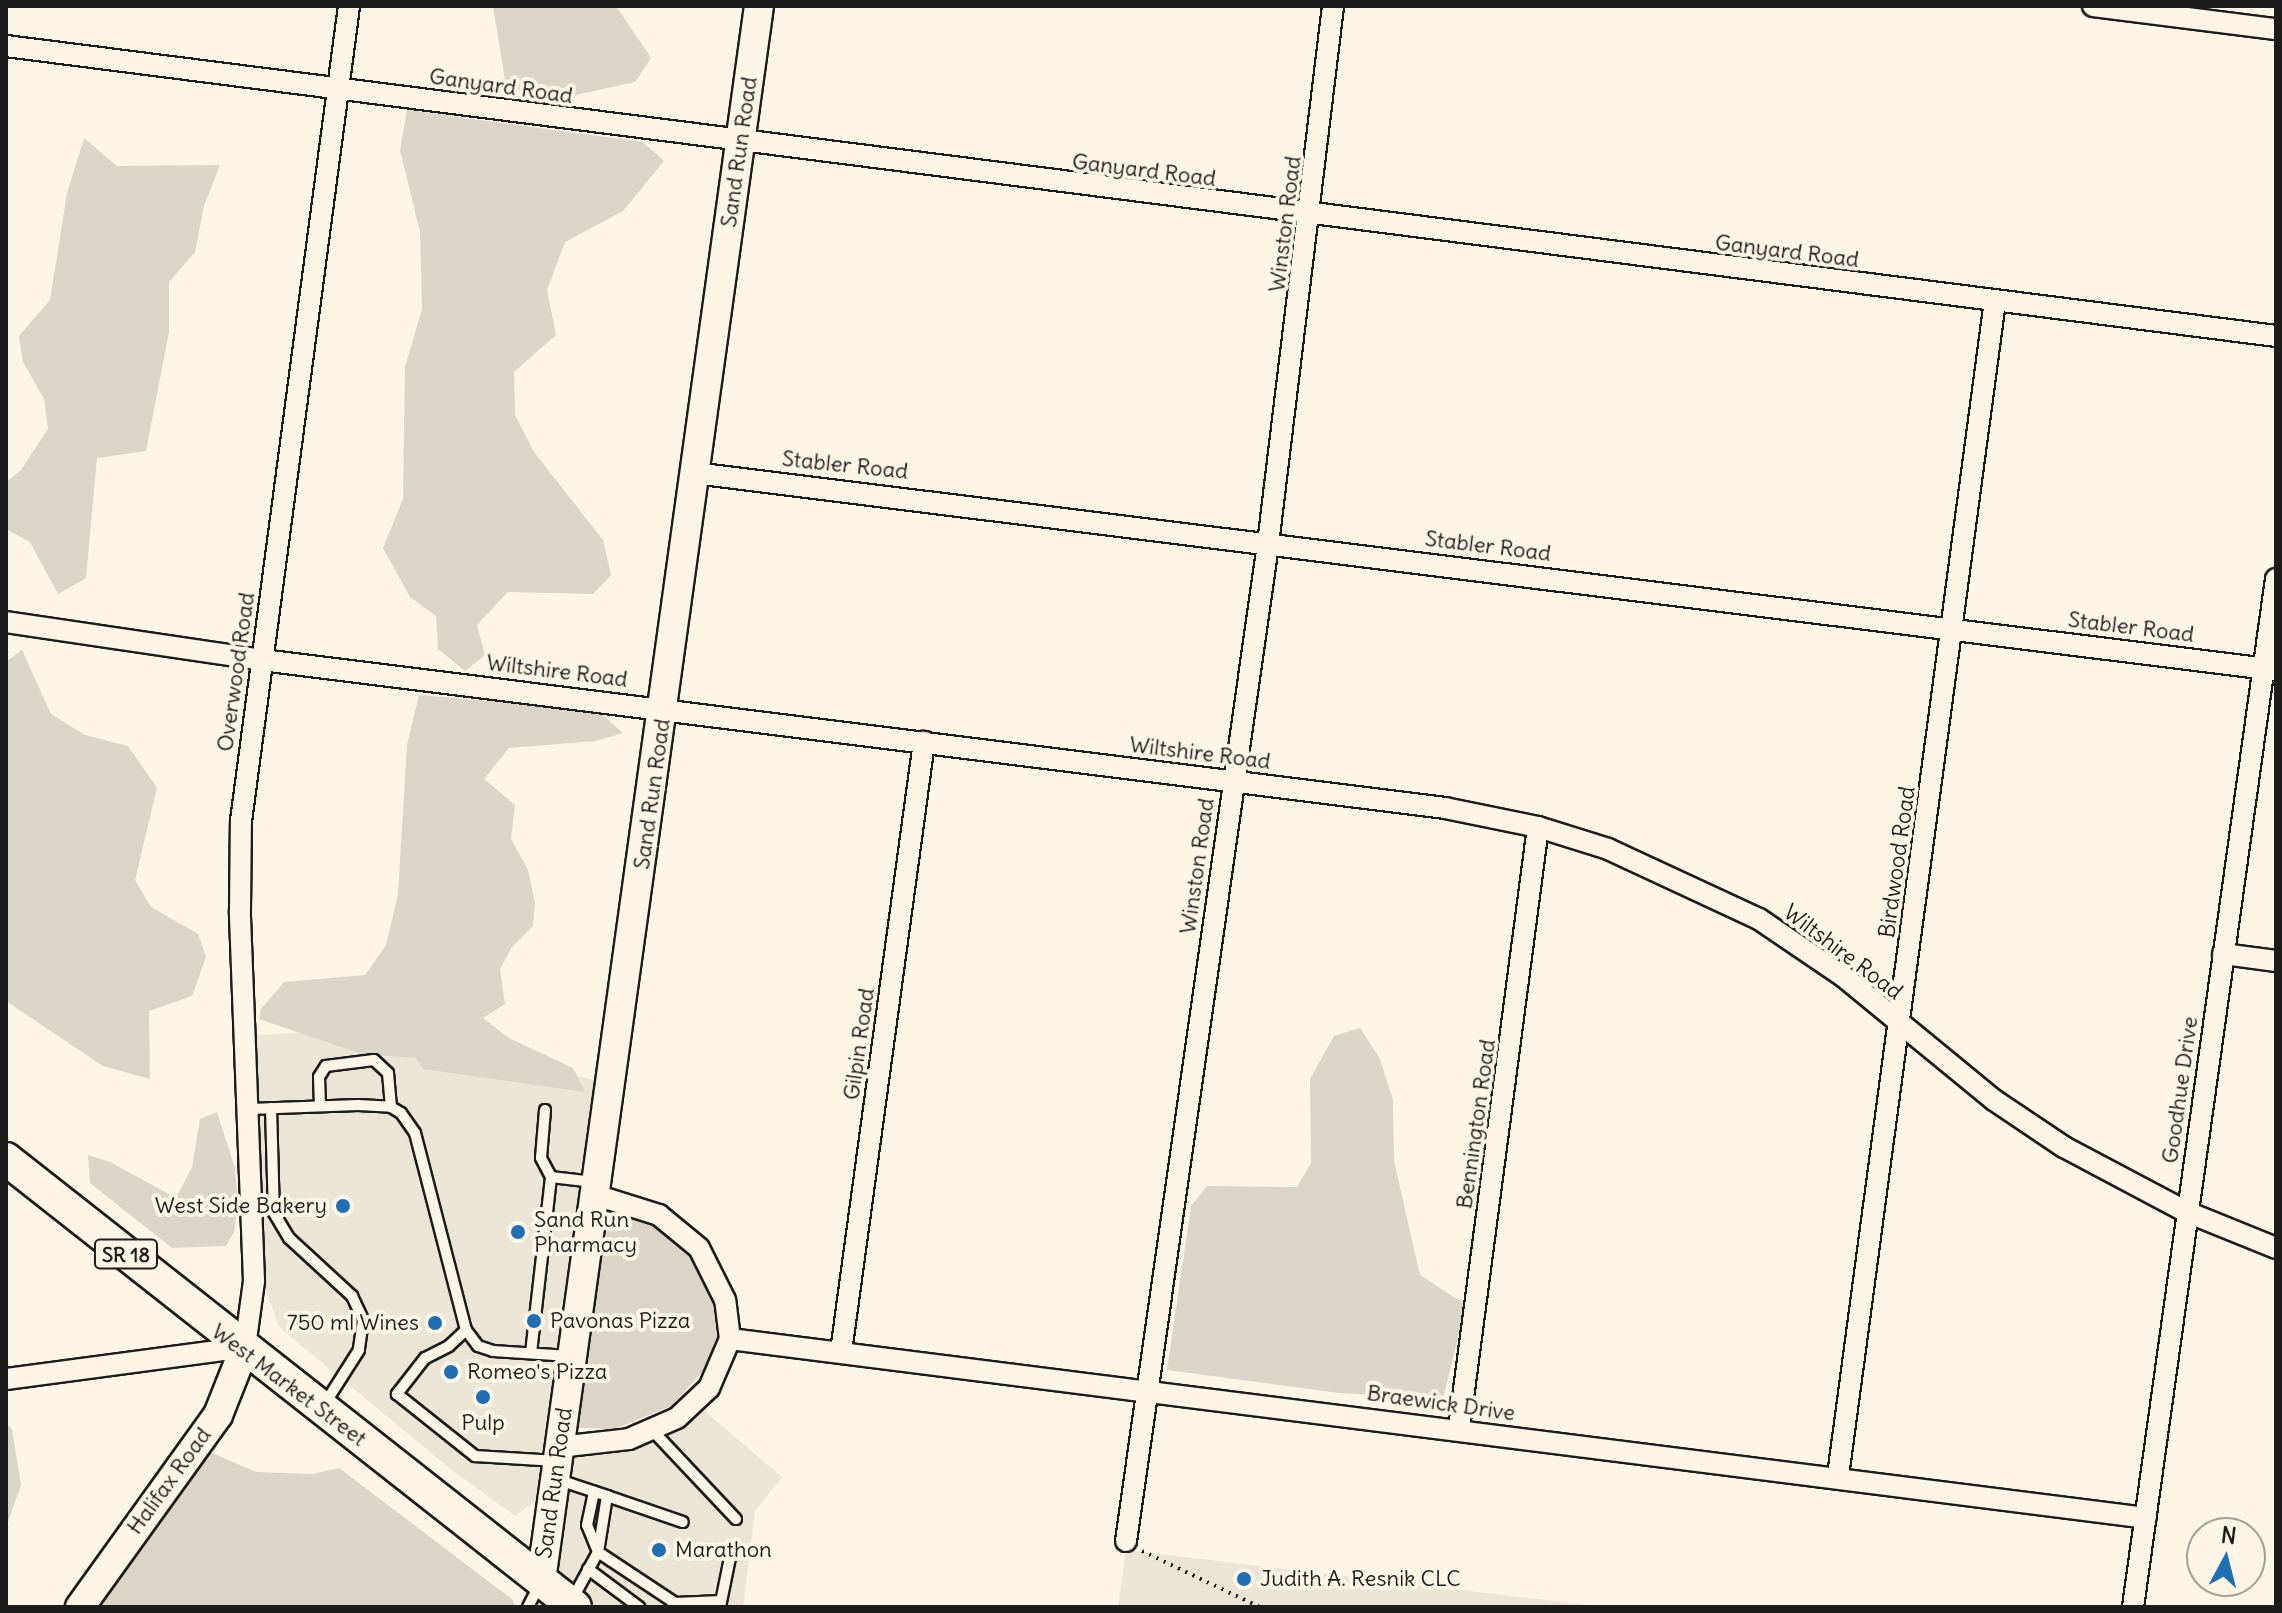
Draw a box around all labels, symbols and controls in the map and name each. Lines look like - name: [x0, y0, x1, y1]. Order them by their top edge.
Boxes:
- street label: Ganyard Road: [428, 63, 574, 109]
- street label: Sand Run Road: [715, 75, 763, 229]
- street label: Ganyard Road: [1071, 148, 1217, 192]
- street label: Winston Road: [1264, 154, 1306, 294]
- street label: Ganyard Road: [1714, 229, 1860, 273]
- street label: Stabler Road: [781, 445, 909, 485]
- street label: Stabler Road: [1424, 525, 1552, 567]
- street label: Overwood Road: [212, 591, 260, 753]
- street label: Stabler Road: [2067, 606, 2195, 648]
- street label: Wiltshire Road: [485, 649, 629, 693]
- street label: Sand Run Road: [628, 717, 676, 871]
- street label: Wiltshire Road: [1128, 731, 1272, 775]
- street label: Birdwood Road: [1873, 785, 1921, 939]
- street label: Winston Road: [1174, 796, 1220, 936]
- street label: Wiltshire Road: [1778, 899, 1908, 1005]
- street label: Gilpin Road: [838, 986, 880, 1102]
- street label: Goodhue Drive: [2157, 1015, 2203, 1165]
- street label: Bennington Road: [1451, 1037, 1501, 1211]
- place label: West Side Bakery: [155, 1193, 327, 1219]
- marker: West Side Bakery: [334, 1197, 352, 1215]
- place label: Sand Run Pharmacy: [534, 1206, 637, 1258]
- marker: Sand Run Pharmacy: [509, 1223, 527, 1241]
- road number: SR 18: [92, 1238, 160, 1270]
- place label: Pavonas Pizza: [550, 1308, 690, 1334]
- place label: 750 ml Wines: [287, 1310, 419, 1336]
- marker: Pavonas Pizza: [525, 1312, 543, 1330]
- marker: 750 ml Wines: [426, 1314, 444, 1332]
- street label: West Market Street: [206, 1318, 372, 1452]
- place label: Romeo's Pizza: [467, 1359, 607, 1385]
- marker: Romeo's Pizza: [442, 1363, 460, 1381]
- street label: Braewick Drive: [1365, 1380, 1517, 1426]
- marker: Pulp: [474, 1388, 492, 1406]
- street label: Sand Run Road: [530, 1406, 578, 1560]
- place label: Pulp: [461, 1410, 505, 1436]
- street label: Halifax Road: [121, 1423, 217, 1539]
- north arrow: [2186, 1517, 2266, 1597]
- text: N: [2219, 1520, 2238, 1550]
- place label: Marathon: [675, 1537, 772, 1563]
- marker: Marathon: [650, 1541, 668, 1559]
- place label: Judith A. Resnik CLC: [1260, 1566, 1461, 1592]
- marker: Judith A. Resnik CLC: [1235, 1570, 1253, 1588]

